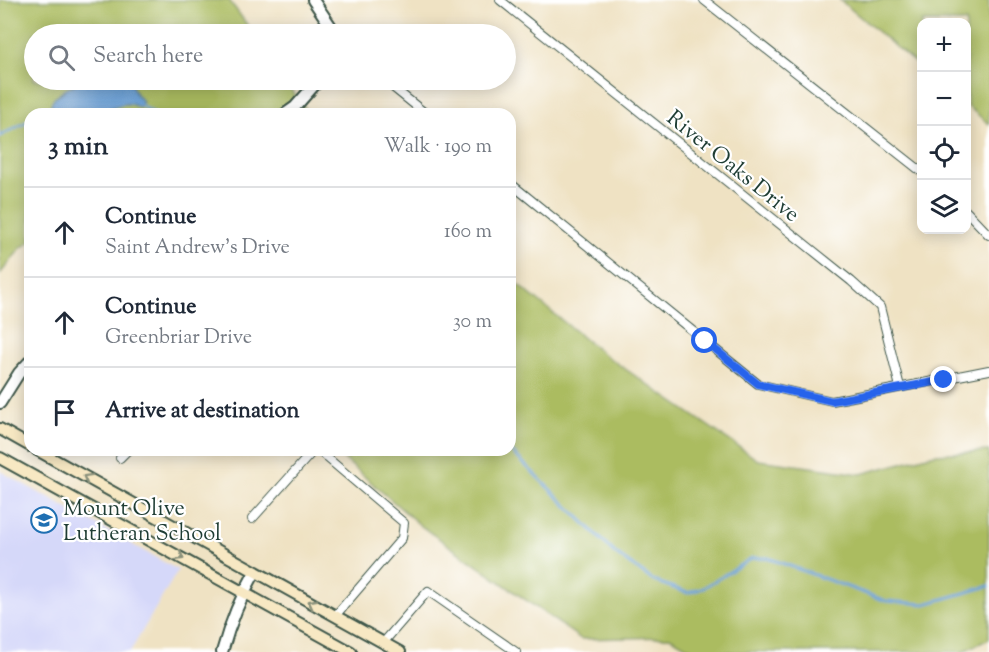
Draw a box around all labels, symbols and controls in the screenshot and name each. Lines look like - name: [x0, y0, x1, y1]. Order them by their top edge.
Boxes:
- map controls: [917, 18, 971, 234]
- button: +: [917, 18, 971, 72]
- search box: [24, 24, 516, 90]
- icon: search: [45, 41, 78, 74]
- text: Search here: [93, 41, 203, 73]
- button: −: [917, 72, 971, 126]
- street label: River Oaks Drive: [659, 104, 806, 231]
- button: locate: [917, 126, 971, 180]
- text: 3 min: [48, 129, 108, 166]
- text: Walk · 190 m: [384, 133, 492, 162]
- button: layers: [917, 180, 971, 234]
- text: Continue: [105, 202, 196, 234]
- icon: ahead: [48, 216, 81, 249]
- text: 160 m: [444, 218, 492, 247]
- text: Saint Andrew's Drive: [105, 234, 290, 263]
- text: Continue: [105, 292, 196, 324]
- icon: ahead: [48, 306, 81, 339]
- text: 30 m: [453, 308, 492, 337]
- text: Greenbriar Drive: [105, 324, 252, 353]
- route start: [691, 327, 717, 353]
- route end: [930, 366, 956, 392]
- icon: arrive: [48, 396, 81, 429]
- text: Arrive at destination: [105, 396, 300, 428]
- one-way arrow: [83, 474, 93, 485]
- place label: Mount Olive Lutheran School: [63, 494, 221, 551]
- school or university icon: Mount Olive Lutheran School: [29, 505, 59, 535]
- one-way arrow: [174, 550, 184, 561]
- one-way arrow: [308, 599, 319, 610]

